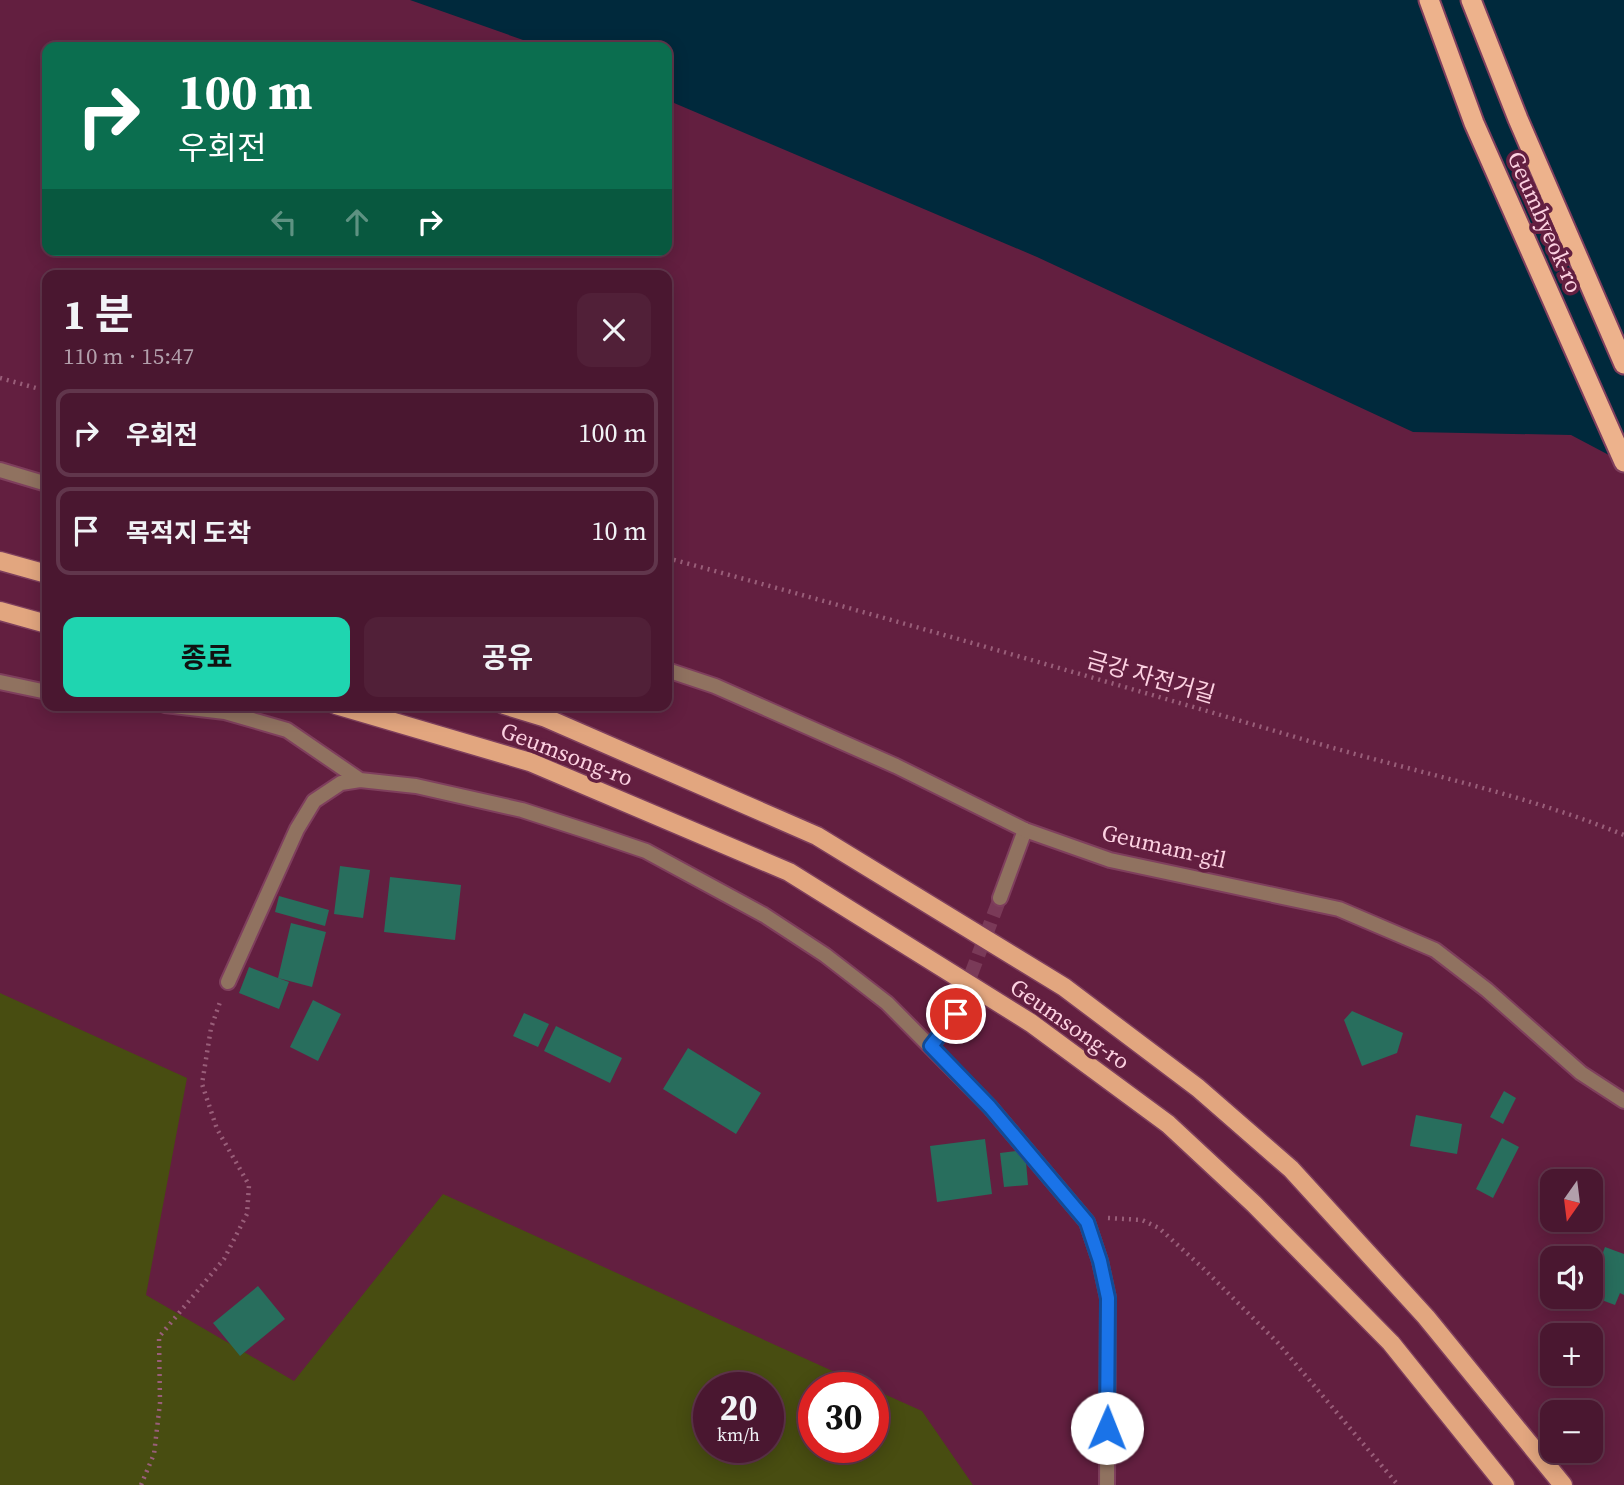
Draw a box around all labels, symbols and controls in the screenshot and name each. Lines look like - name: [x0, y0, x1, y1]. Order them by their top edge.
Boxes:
- text: 100 m: [178, 58, 313, 125]
- icon: right: [63, 70, 154, 161]
- text: 우회전: [178, 126, 266, 170]
- street label: Geumbyeok-ro: [1500, 146, 1590, 298]
- icon: left: [265, 203, 303, 241]
- icon: ahead: [338, 203, 376, 241]
- icon: right: [411, 203, 449, 241]
- text: 1 분: [63, 285, 133, 343]
- button: close: [577, 293, 651, 367]
- text: 110 m · 15:47: [63, 340, 194, 372]
- icon: right: [67, 414, 105, 452]
- text: 100 m: [579, 415, 647, 451]
- text: 우회전: [126, 417, 198, 453]
- icon: arrive: [67, 512, 105, 550]
- text: 10 m: [592, 513, 647, 549]
- text: 목적지 도착: [126, 515, 251, 551]
- button: 종료: [63, 617, 350, 697]
- button: 공유: [364, 617, 651, 697]
- street label: 금강 자전거길: [1083, 643, 1219, 711]
- street label: Geumsong-ro: [496, 714, 638, 794]
- street label: Geumam-gil: [1099, 816, 1229, 876]
- street label: Geumsong-ro: [1004, 971, 1136, 1077]
- pin: [926, 984, 986, 1044]
- icon: arrive: [937, 995, 975, 1033]
- north arrow: [1540, 1169, 1603, 1232]
- map controls: [1540, 1169, 1603, 1463]
- button: sound: [1540, 1246, 1603, 1309]
- button: +: [1540, 1323, 1603, 1386]
- speed limit sign: 30: [798, 1372, 889, 1463]
- text: 20: [720, 1384, 757, 1432]
- position arrow: [1070, 1391, 1144, 1465]
- button: −: [1540, 1400, 1603, 1463]
- text: km/h: [717, 1422, 760, 1447]

